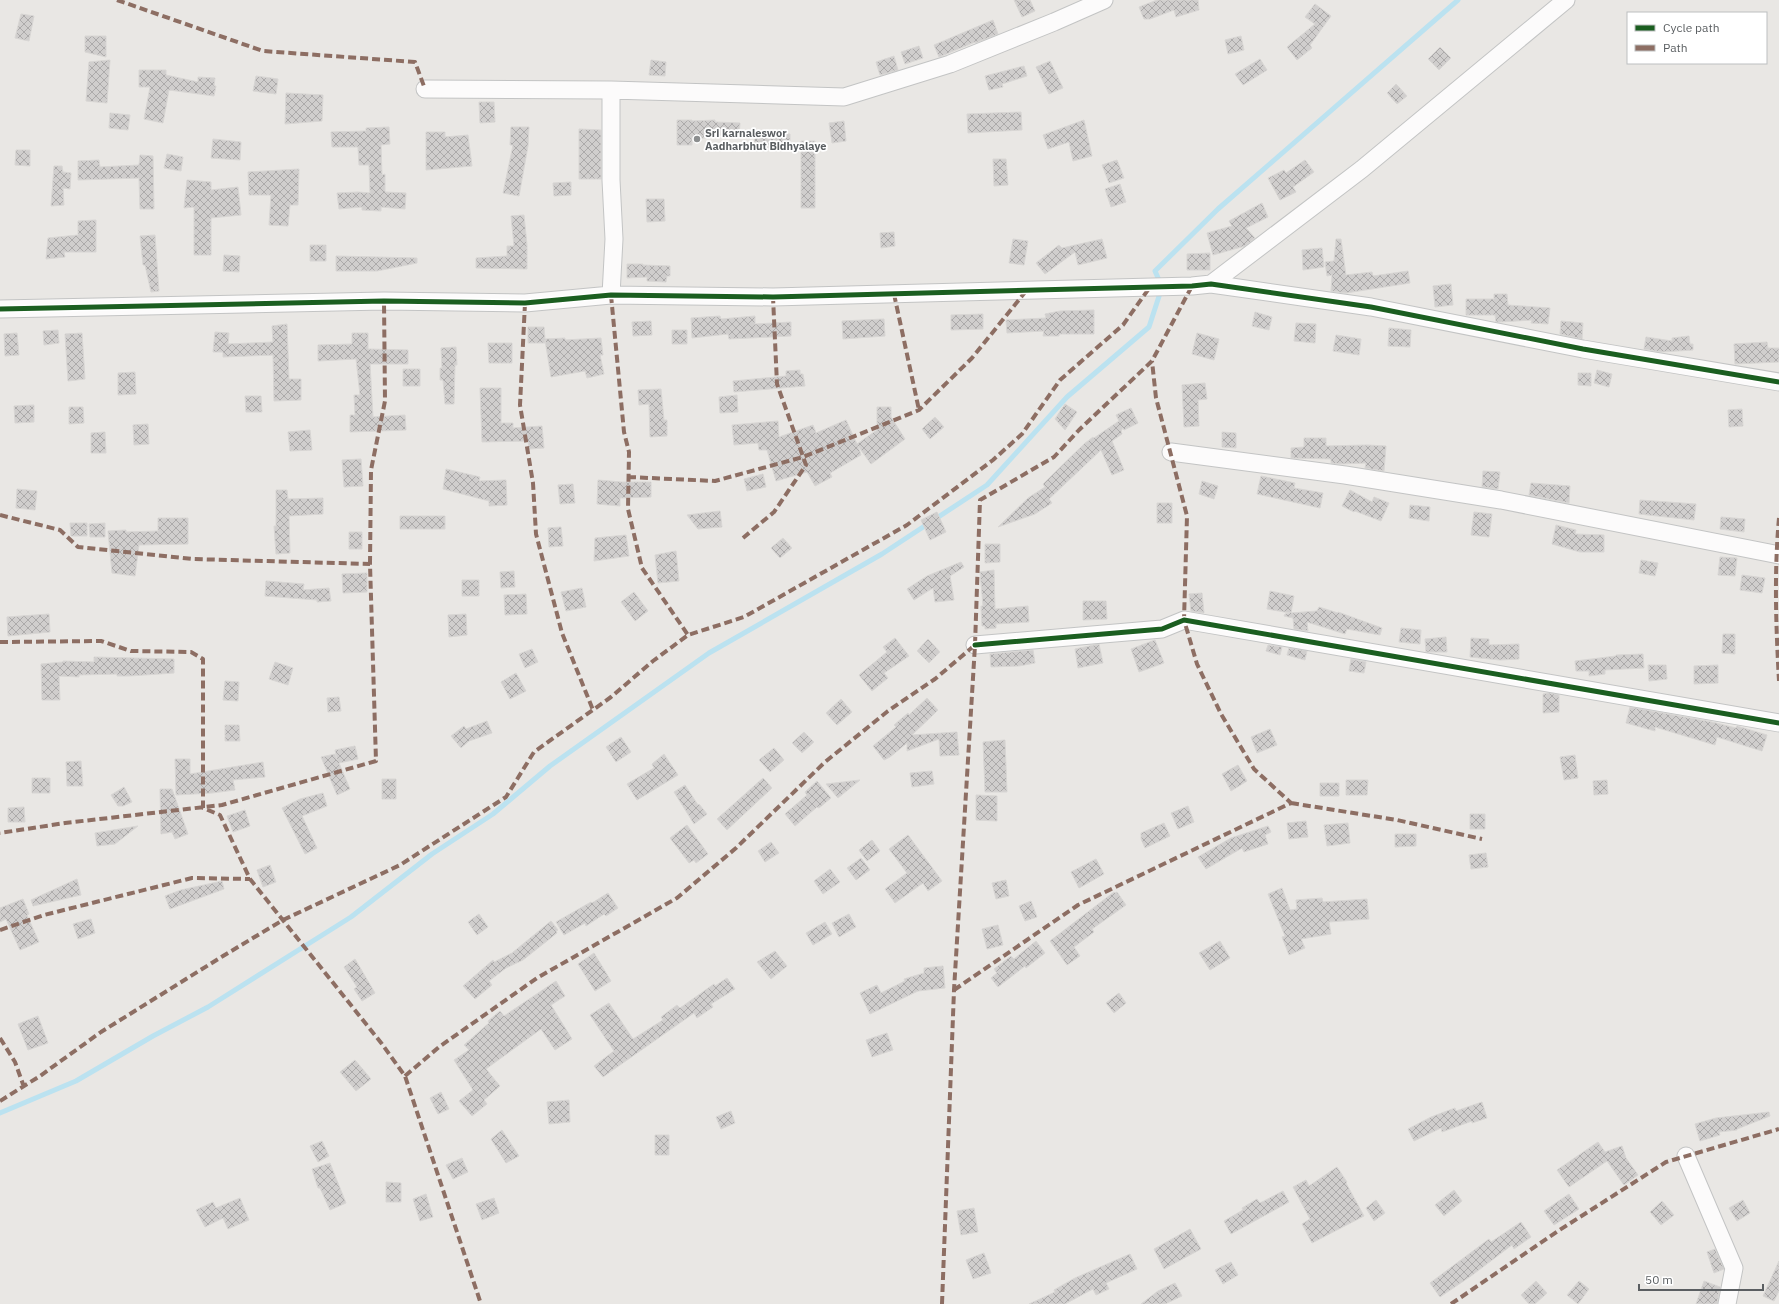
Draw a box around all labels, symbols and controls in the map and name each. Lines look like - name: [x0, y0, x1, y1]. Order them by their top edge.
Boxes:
- legend: [1627, 12, 1767, 64]
- text: Cycle path: [1663, 20, 1720, 35]
- text: Path: [1663, 40, 1688, 55]
- place label: Sri karnaleswor Aadharbhut Bidhyalaye: [705, 126, 826, 153]
- marker: Sri karnaleswor Aadharbhut Bidhyalaye: [692, 134, 702, 144]
- scale bar: [1639, 1266, 1763, 1292]
- text: 50 m: [1645, 1272, 1673, 1287]

